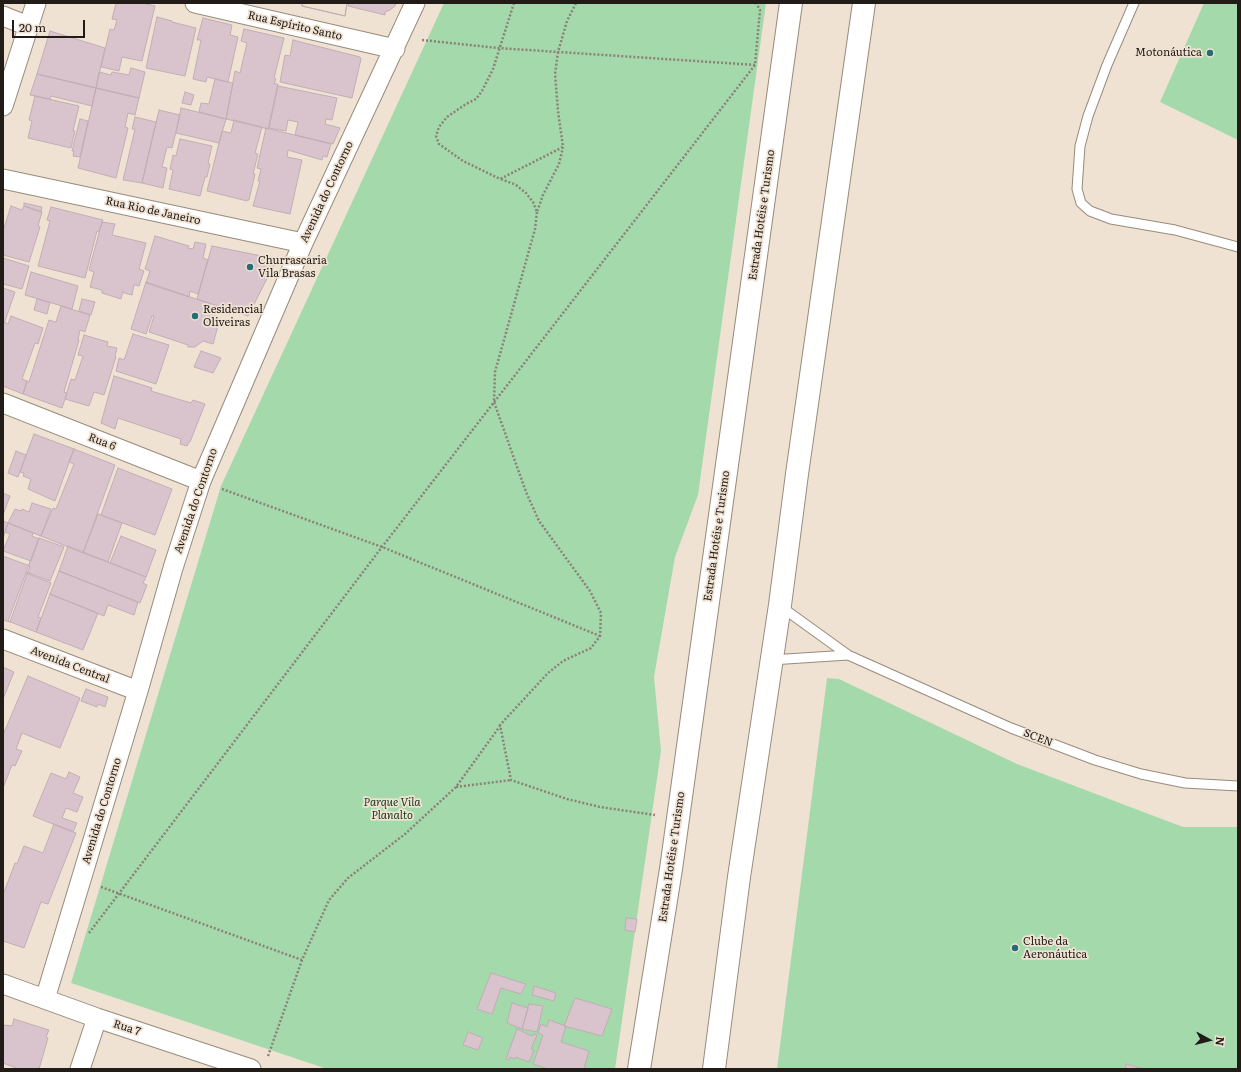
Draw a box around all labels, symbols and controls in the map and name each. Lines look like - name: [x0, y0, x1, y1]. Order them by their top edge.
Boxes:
- street label: Rua Espírito Santo: [246, 9, 344, 43]
- scale bar: [14, 12, 87, 38]
- text: 20 m: [19, 18, 46, 36]
- place label: Motonáutica: [1135, 46, 1202, 60]
- marker: Motonáutica: [1205, 48, 1215, 58]
- street label: Avenida do Contorno: [298, 139, 356, 245]
- street label: Estrada Hotéis e Turismo: [746, 149, 778, 281]
- street label: Rua Rio de Janeiro: [104, 194, 202, 228]
- place label: Churrascaria Vila Brasas: [258, 254, 327, 280]
- marker: Churrascaria Vila Brasas: [245, 262, 255, 272]
- place label: Residencial Oliveiras: [203, 303, 263, 329]
- marker: Residencial Oliveiras: [190, 311, 200, 321]
- street label: Rua 6: [86, 431, 118, 453]
- street label: Avenida do Contorno: [172, 447, 220, 555]
- street label: Estrada Hotéis e Turismo: [701, 470, 733, 602]
- street label: Avenida Central: [28, 644, 112, 686]
- street label: SCEN: [1021, 726, 1055, 750]
- street label: Avenida do Contorno: [80, 756, 124, 866]
- street label: Estrada Hotéis e Turismo: [656, 791, 688, 923]
- park label: Parque Vila Planalto: [364, 796, 420, 822]
- place label: Clube da Aeronáutica: [1023, 935, 1087, 961]
- marker: Clube da Aeronáutica: [1010, 943, 1020, 953]
- street label: Rua 7: [112, 1017, 142, 1039]
- north arrow: [1189, 1020, 1229, 1060]
- text: N: [1212, 1036, 1229, 1047]

